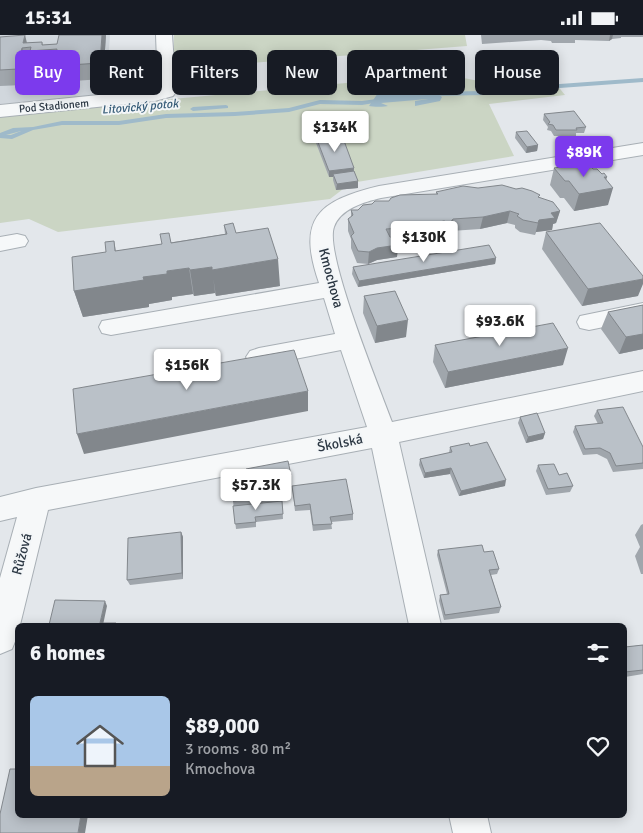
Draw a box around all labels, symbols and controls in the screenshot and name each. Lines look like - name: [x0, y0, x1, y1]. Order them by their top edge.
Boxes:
- text: 15:31: [25, 6, 72, 30]
- chip: Buy: [15, 50, 80, 95]
- chip: Rent: [90, 50, 162, 95]
- chip: Filters: [172, 50, 257, 95]
- chip: New: [267, 50, 337, 95]
- chip: Apartment: [347, 50, 465, 95]
- chip: House: [475, 50, 559, 95]
- street label: Pod Stadionem: [18, 96, 90, 116]
- water label: Litovický potok: [101, 96, 180, 118]
- pin: $134K: [300, 111, 370, 153]
- text: $134K: [313, 117, 357, 137]
- pin: $89K: [554, 135, 614, 178]
- text: $89K: [566, 142, 602, 162]
- pin: $130K: [389, 221, 459, 263]
- text: $130K: [402, 227, 446, 247]
- street label: Kmochova: [315, 246, 347, 310]
- pin: $93.6K: [459, 305, 541, 347]
- text: $93.6K: [475, 311, 525, 331]
- pin: $156K: [152, 349, 222, 391]
- text: $156K: [165, 355, 209, 375]
- street label: Školská: [316, 430, 364, 456]
- pin: $57.3K: [215, 469, 297, 511]
- text: $57.3K: [231, 475, 281, 495]
- street label: Růžová: [8, 531, 36, 577]
- icon: filters: [584, 639, 612, 667]
- text: 6 homes: [30, 640, 105, 666]
- text: $89,000: [185, 713, 259, 739]
- icon: home: [70, 716, 130, 776]
- icon: heart: [584, 732, 612, 760]
- text: 3 rooms · 80 m²: [185, 739, 291, 759]
- text: Kmochova: [185, 759, 255, 779]

